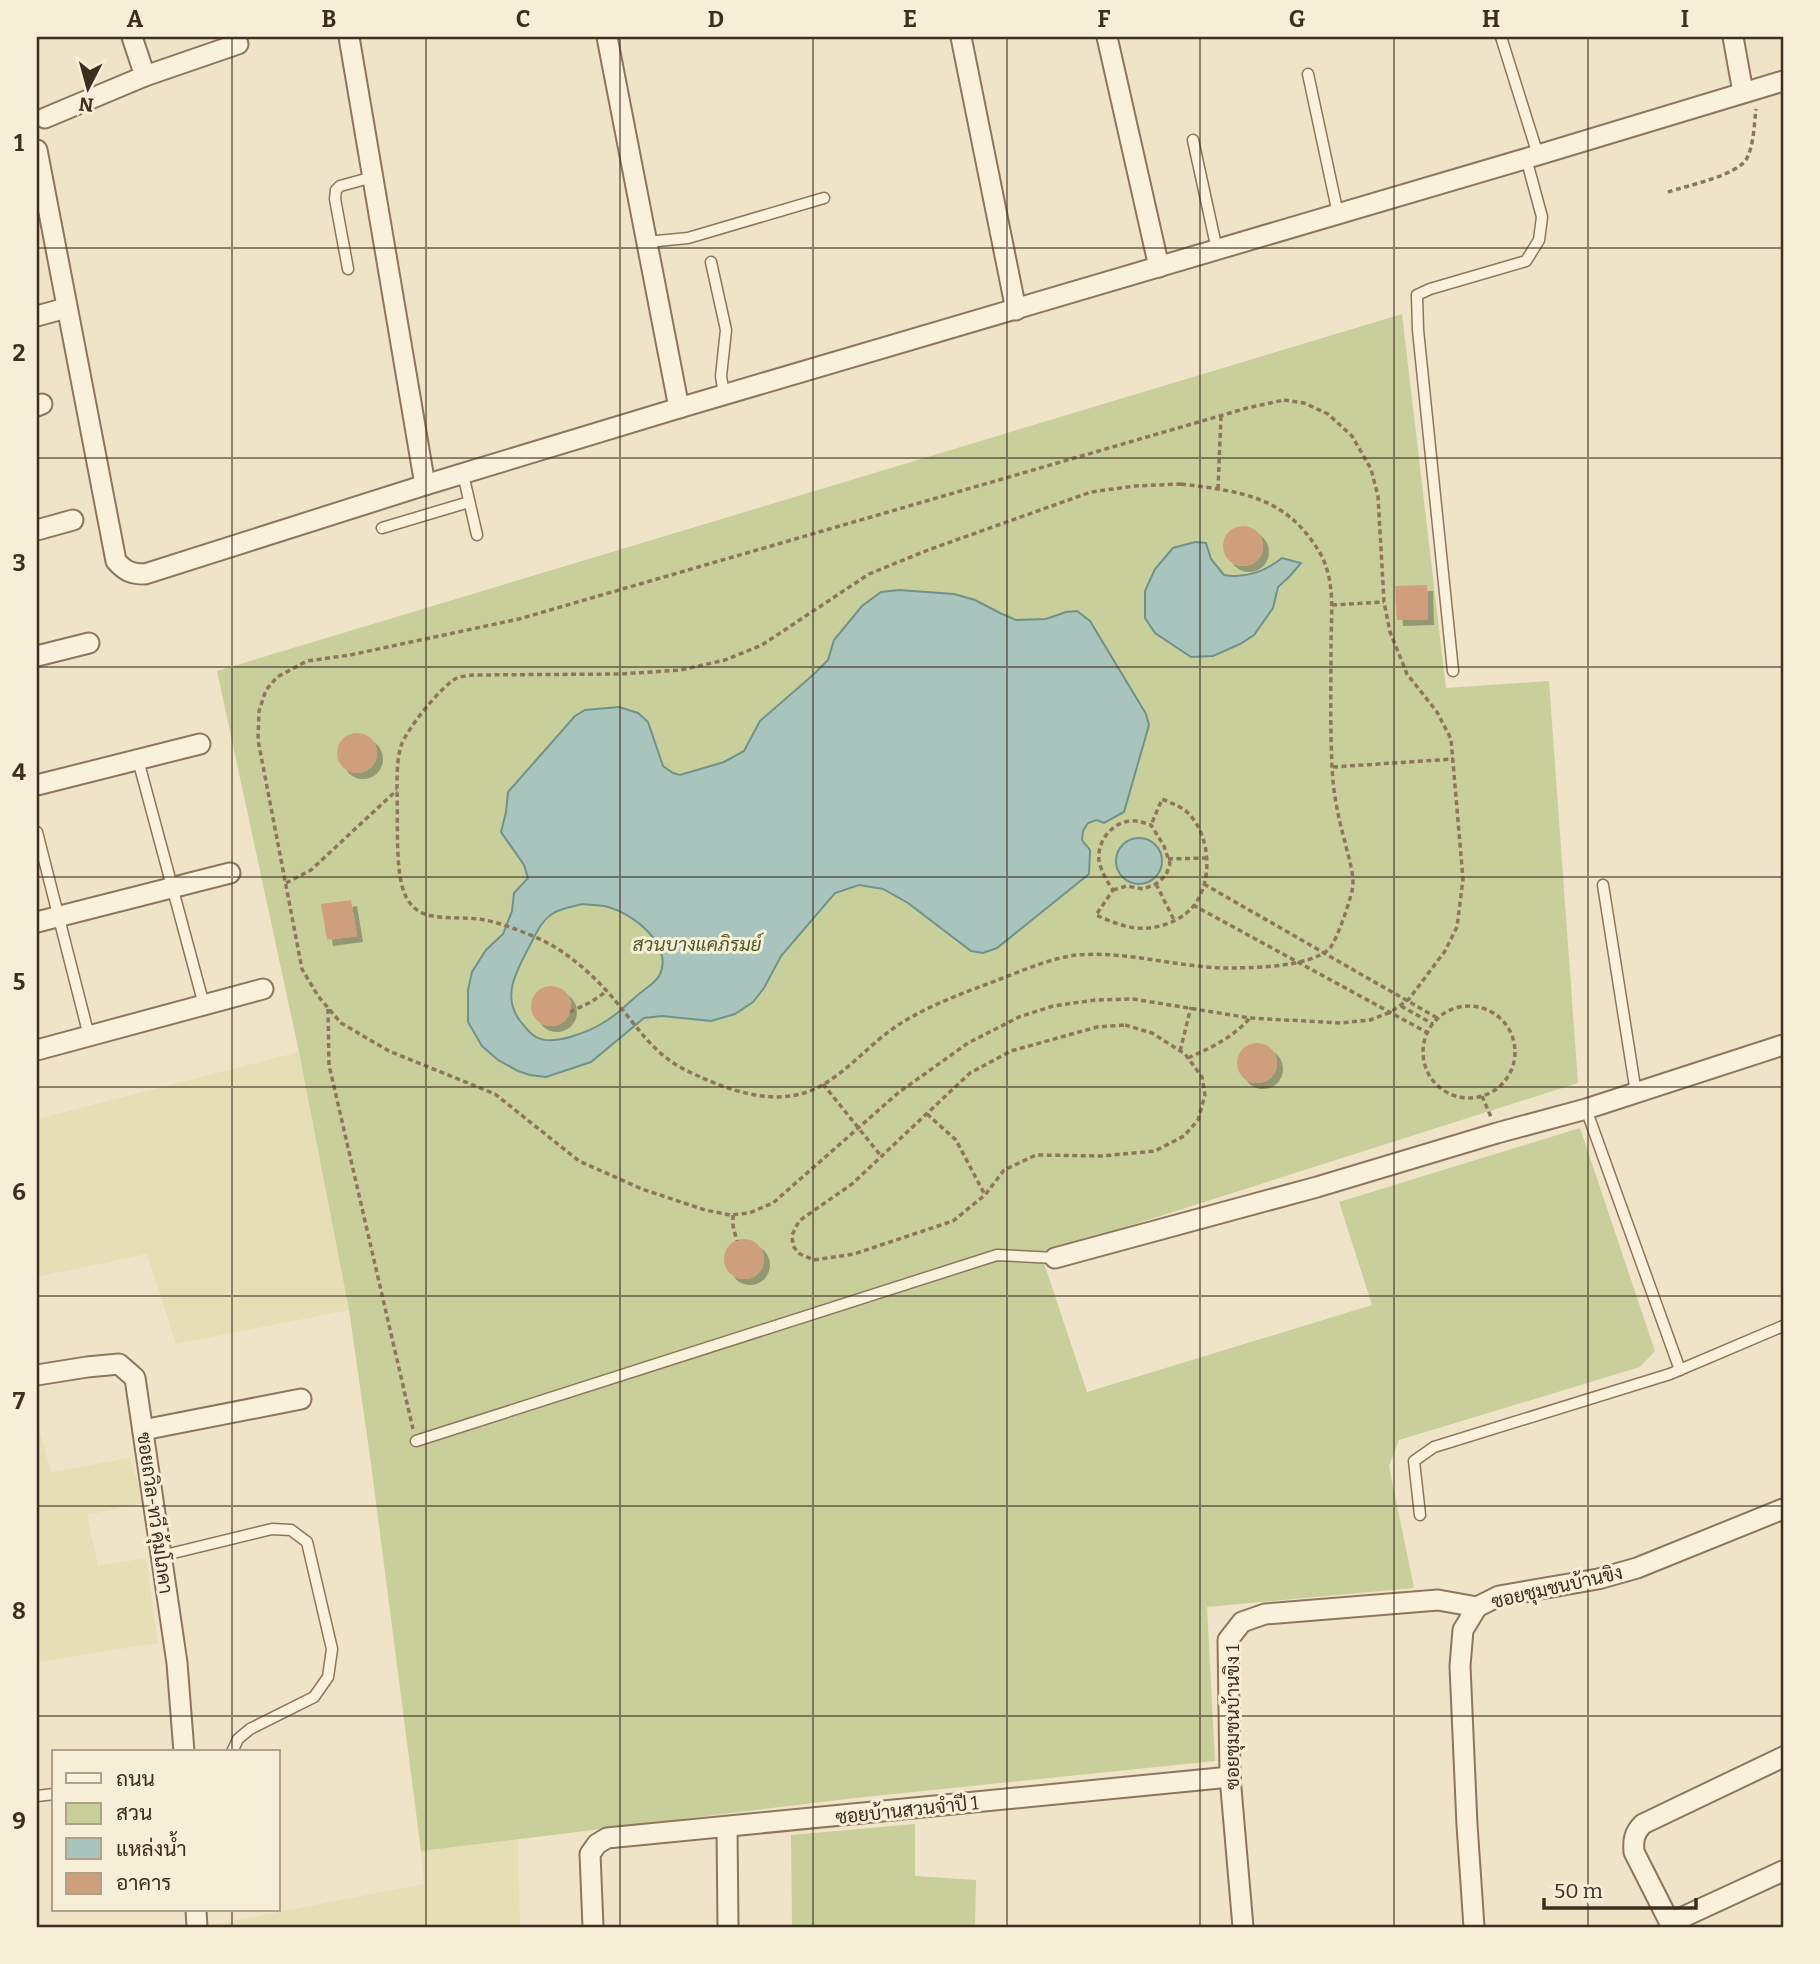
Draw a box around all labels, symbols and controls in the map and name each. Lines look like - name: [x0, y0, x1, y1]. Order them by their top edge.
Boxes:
- text: A: [127, 5, 144, 33]
- text: B: [322, 5, 336, 33]
- text: C: [516, 5, 530, 33]
- text: D: [708, 5, 724, 33]
- text: E: [903, 5, 917, 33]
- text: F: [1098, 5, 1111, 33]
- text: G: [1289, 5, 1306, 33]
- text: H: [1482, 5, 1500, 33]
- text: I: [1681, 5, 1689, 33]
- north arrow: [52, 52, 122, 122]
- text: N: [77, 92, 95, 117]
- text: 1: [14, 129, 24, 157]
- text: 2: [13, 339, 26, 367]
- text: 3: [12, 549, 26, 577]
- text: 4: [12, 758, 26, 786]
- park label: สวนบางแคภิรมย์: [633, 932, 764, 956]
- text: 5: [13, 968, 25, 996]
- text: 6: [12, 1178, 26, 1206]
- text: 7: [13, 1387, 26, 1415]
- street label: ซอยถวิล-ทวี คุ้มโภคา: [131, 1431, 179, 1595]
- street label: ซอยชุมชนบ้านขิง: [1489, 1561, 1625, 1614]
- text: 8: [12, 1597, 26, 1625]
- street label: ซอยชุมชนบ้านขิง 1: [1221, 1644, 1245, 1790]
- legend: [52, 1750, 280, 1912]
- text: ถนน: [116, 1766, 155, 1792]
- street label: ซอยบ้านสวนจำปี 1: [834, 1790, 980, 1829]
- text: สวน: [116, 1800, 152, 1826]
- text: 9: [12, 1807, 26, 1835]
- text: แหล่งน้ำ: [116, 1831, 187, 1862]
- scale bar: [1544, 1866, 1696, 1910]
- text: อาคาร: [116, 1870, 172, 1896]
- text: 50 m: [1554, 1878, 1603, 1904]

